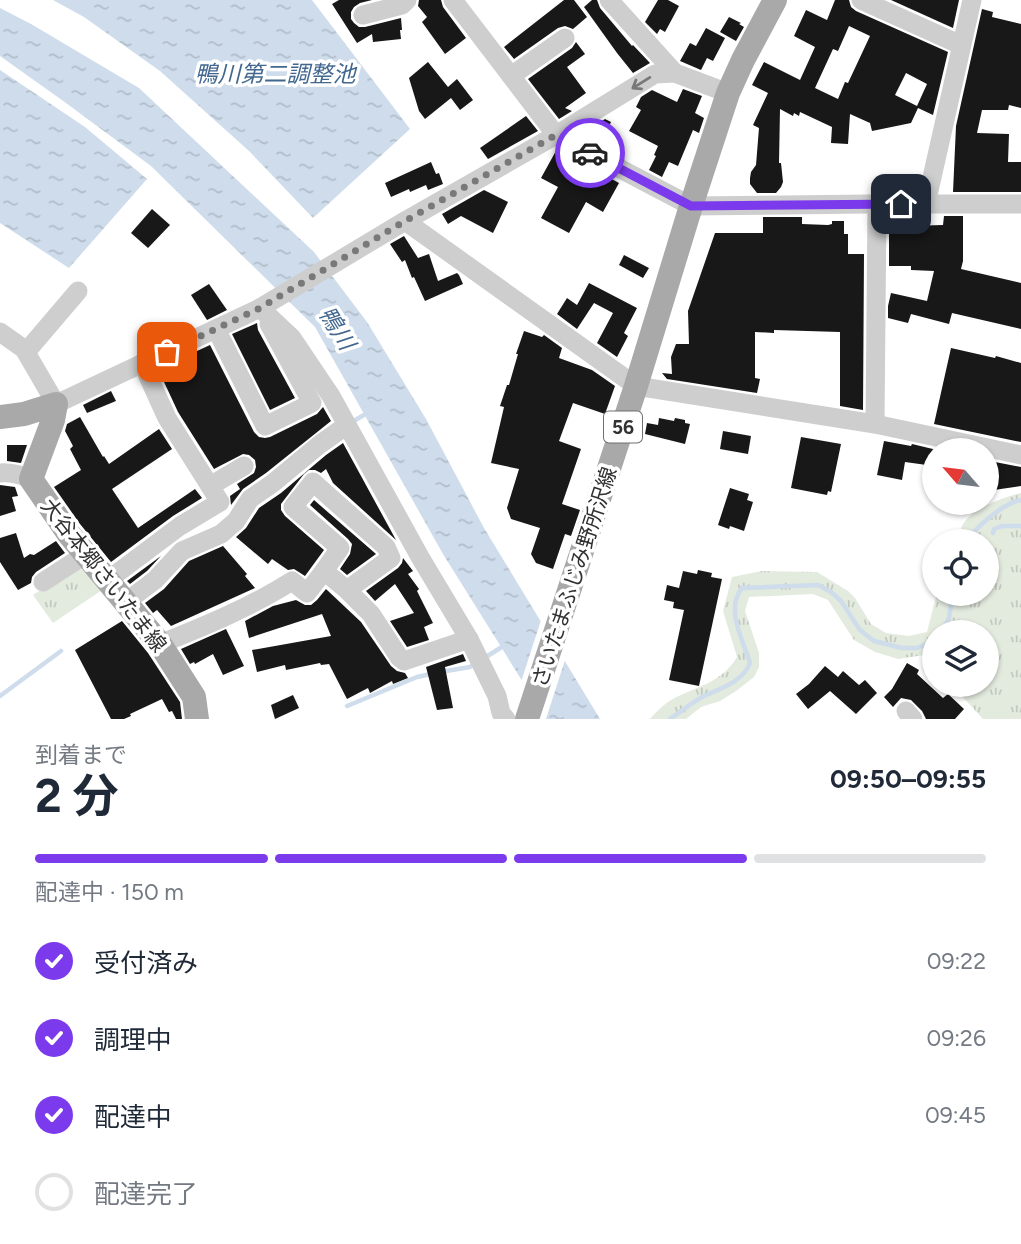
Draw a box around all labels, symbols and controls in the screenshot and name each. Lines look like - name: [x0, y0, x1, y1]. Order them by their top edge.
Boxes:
- water label: 鴨川第二調整池: [195, 60, 358, 88]
- one-way arrow: [632, 76, 652, 90]
- courier: [555, 118, 625, 188]
- icon: car: [571, 134, 609, 172]
- pin: [871, 174, 931, 234]
- icon: home: [882, 185, 920, 223]
- water label: 鴨川: [313, 301, 363, 357]
- pin: [137, 322, 197, 382]
- icon: bag: [148, 333, 186, 371]
- road number: 56: [604, 412, 642, 442]
- north arrow: [922, 438, 999, 514]
- map controls: [922, 438, 999, 697]
- street label: さいたまふじみ野所沢線: [527, 464, 621, 690]
- street label: 大谷本郷さいたま線: [36, 493, 172, 657]
- button: locate: [922, 529, 999, 606]
- button: layers: [922, 620, 999, 697]
- text: 到着まで: [35, 741, 127, 769]
- text: 09:50–09:55: [830, 763, 986, 795]
- text: 2 分: [35, 768, 119, 824]
- text: 配達中 · 150 m: [35, 878, 184, 906]
- icon: check: [35, 942, 73, 980]
- text: 受付済み: [94, 947, 198, 979]
- text: 09:22: [927, 947, 986, 975]
- icon: check: [35, 1019, 73, 1057]
- text: 調理中: [94, 1024, 172, 1056]
- text: 09:26: [927, 1024, 986, 1052]
- icon: check: [35, 1096, 73, 1134]
- text: 配達中: [94, 1101, 172, 1133]
- text: 09:45: [925, 1101, 986, 1129]
- text: 配達完了: [94, 1178, 198, 1210]

